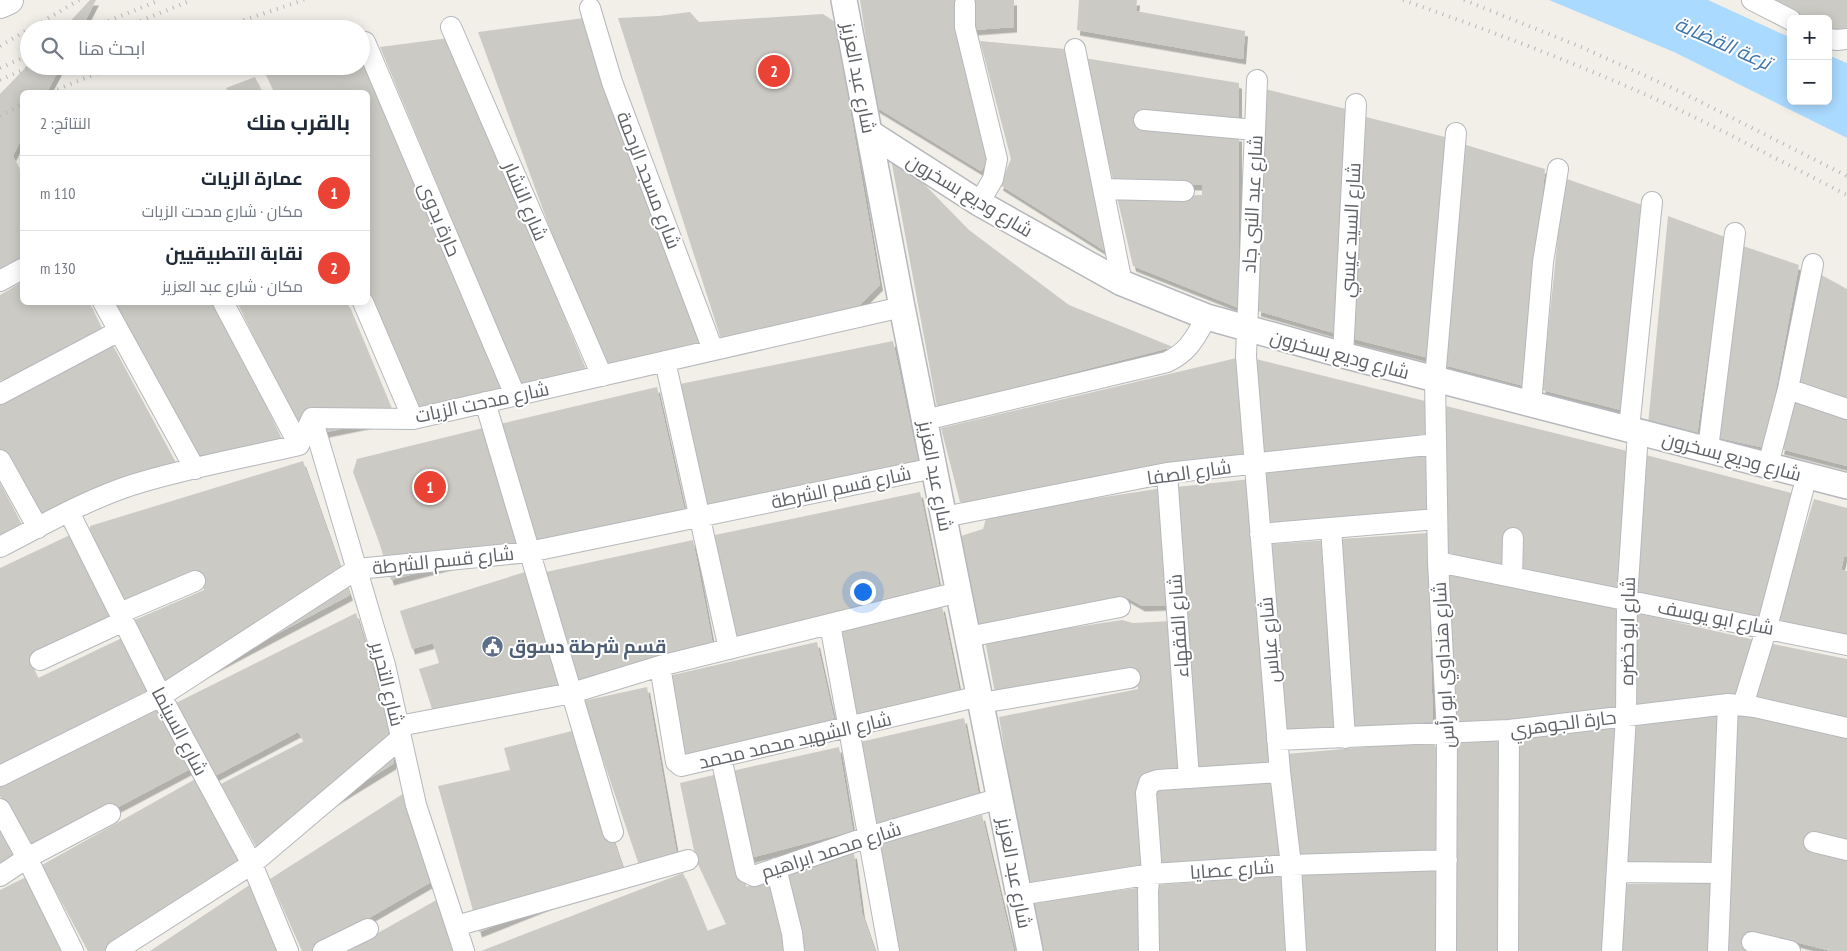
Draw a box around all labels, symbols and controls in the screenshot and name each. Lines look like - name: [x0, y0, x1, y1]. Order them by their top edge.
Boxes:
- water label: ترعة القضابة: [1671, 10, 1778, 77]
- map controls: [1787, 15, 1832, 105]
- button: +: [1787, 15, 1832, 60]
- search box: [20, 20, 370, 75]
- street label: شارع عبد العزيز: [834, 20, 881, 136]
- icon: search: [38, 34, 66, 62]
- text: ابحث هنا: [78, 36, 146, 60]
- pin: 2: [758, 52, 790, 90]
- button: −: [1787, 60, 1832, 105]
- street label: شارع مسجد الرحمة: [610, 108, 686, 253]
- text: بالقرب منك: [247, 109, 350, 136]
- text: النتائج: 2: [40, 113, 91, 133]
- street label: شارع عبد النبى جاد: [1236, 134, 1270, 274]
- street label: شارع وديع بسخرون: [901, 148, 1037, 244]
- street label: شارع النشار: [496, 157, 553, 245]
- street label: شارع السيد عيسي: [1334, 162, 1369, 298]
- text: عمارة الزيات: [201, 166, 303, 190]
- street label: حارة بدوى: [414, 178, 466, 260]
- text: 110 m: [40, 183, 75, 203]
- text: 1: [330, 183, 338, 203]
- text: مكان · شارع مدحت الزيات: [142, 201, 303, 221]
- text: نقابة التطبيقيين: [165, 241, 303, 265]
- text: 130 m: [40, 258, 75, 278]
- text: 2: [330, 258, 338, 278]
- text: مكان · شارع عبد العزيز: [162, 276, 303, 296]
- street label: شارع وديع بسخرون: [1267, 324, 1412, 386]
- street label: شارع مدحت الزيات: [413, 376, 552, 430]
- street label: شارع عبد العزيز: [911, 418, 958, 534]
- street label: شارع وديع بسخرون: [1659, 426, 1804, 488]
- street label: شارع الصفا: [1145, 454, 1233, 492]
- street label: شارع قسم الشرطة: [769, 460, 914, 515]
- pin: 1: [414, 468, 446, 506]
- street label: شارع قسم الشرطة: [371, 541, 515, 581]
- street label: شارع الفقهاء: [1162, 573, 1196, 679]
- street label: شارع ابو خضره: [1614, 576, 1642, 686]
- your location: [850, 579, 876, 605]
- street label: شارع هنداوي ابو رأس: [1427, 581, 1462, 749]
- street label: شارع ابو يوسف: [1655, 594, 1776, 642]
- street label: شارع عباس: [1253, 596, 1287, 684]
- public building icon: قسم شرطة دسوق: [481, 634, 505, 658]
- place label: قسم شرطة دسوق: [509, 634, 666, 660]
- street label: شارع التحرير: [364, 638, 410, 729]
- street label: شارع السينما: [145, 682, 213, 780]
- street label: حارة الجوهري: [1508, 705, 1618, 744]
- street label: شارع الشهيد محمد محمد: [696, 706, 894, 776]
- street label: شارع عبد العزيز: [990, 815, 1037, 931]
- street label: شارع محمد ابراهيم: [758, 816, 905, 886]
- street label: شارع عصايا: [1189, 854, 1275, 886]

